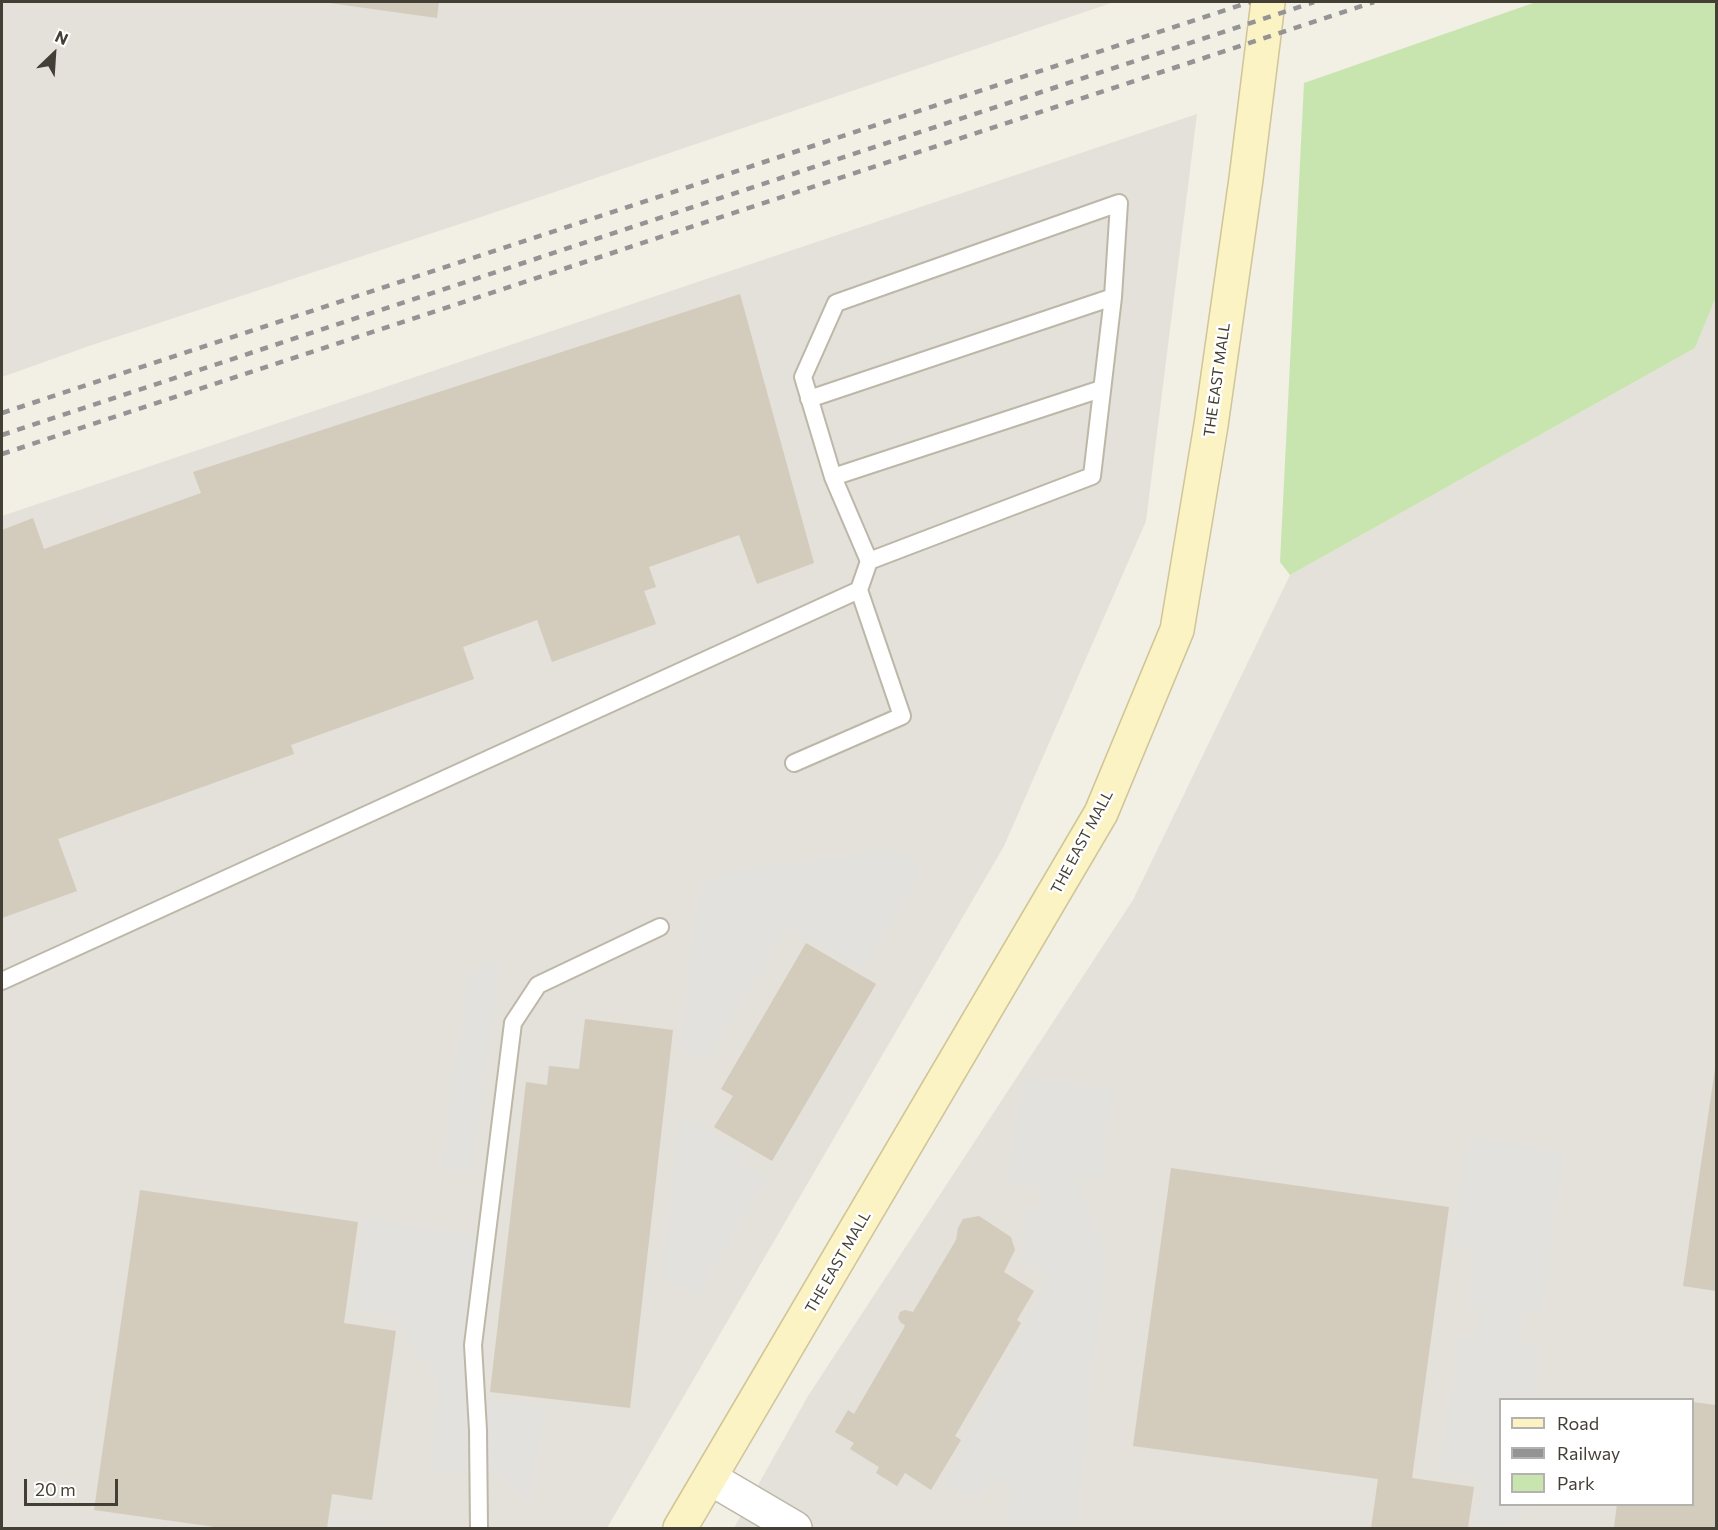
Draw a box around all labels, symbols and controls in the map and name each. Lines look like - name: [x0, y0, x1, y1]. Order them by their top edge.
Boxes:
- north arrow: [24, 24, 84, 84]
- text: N: [52, 26, 71, 48]
- street label: THE EAST MALL: [1200, 322, 1234, 438]
- street label: THE EAST MALL: [1047, 787, 1117, 897]
- street label: THE EAST MALL: [801, 1208, 875, 1316]
- legend: [1499, 1398, 1694, 1506]
- text: Road: [1557, 1412, 1599, 1434]
- text: Railway: [1557, 1442, 1620, 1464]
- scale bar: [27, 1467, 122, 1505]
- text: Park: [1557, 1472, 1595, 1494]
- text: 20 m: [35, 1478, 76, 1500]

